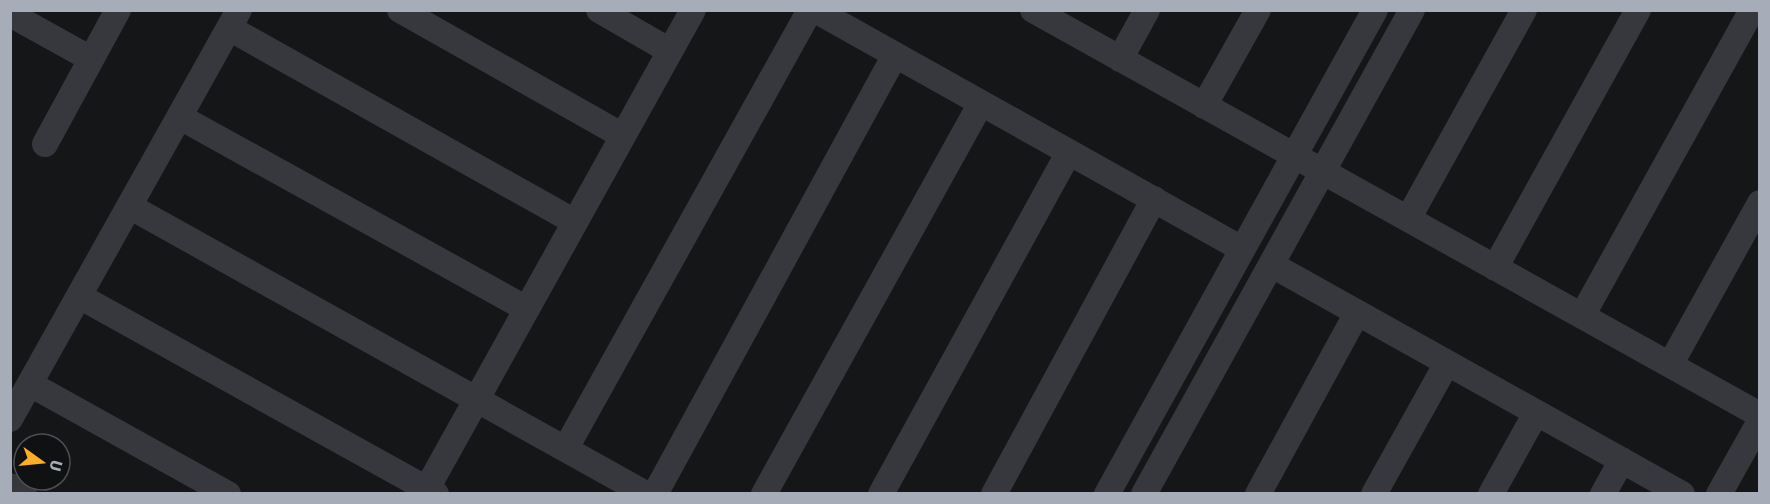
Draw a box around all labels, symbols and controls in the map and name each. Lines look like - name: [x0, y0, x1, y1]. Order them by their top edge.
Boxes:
- north arrow: [12, 432, 72, 492]
- text: U: [45, 458, 67, 473]

